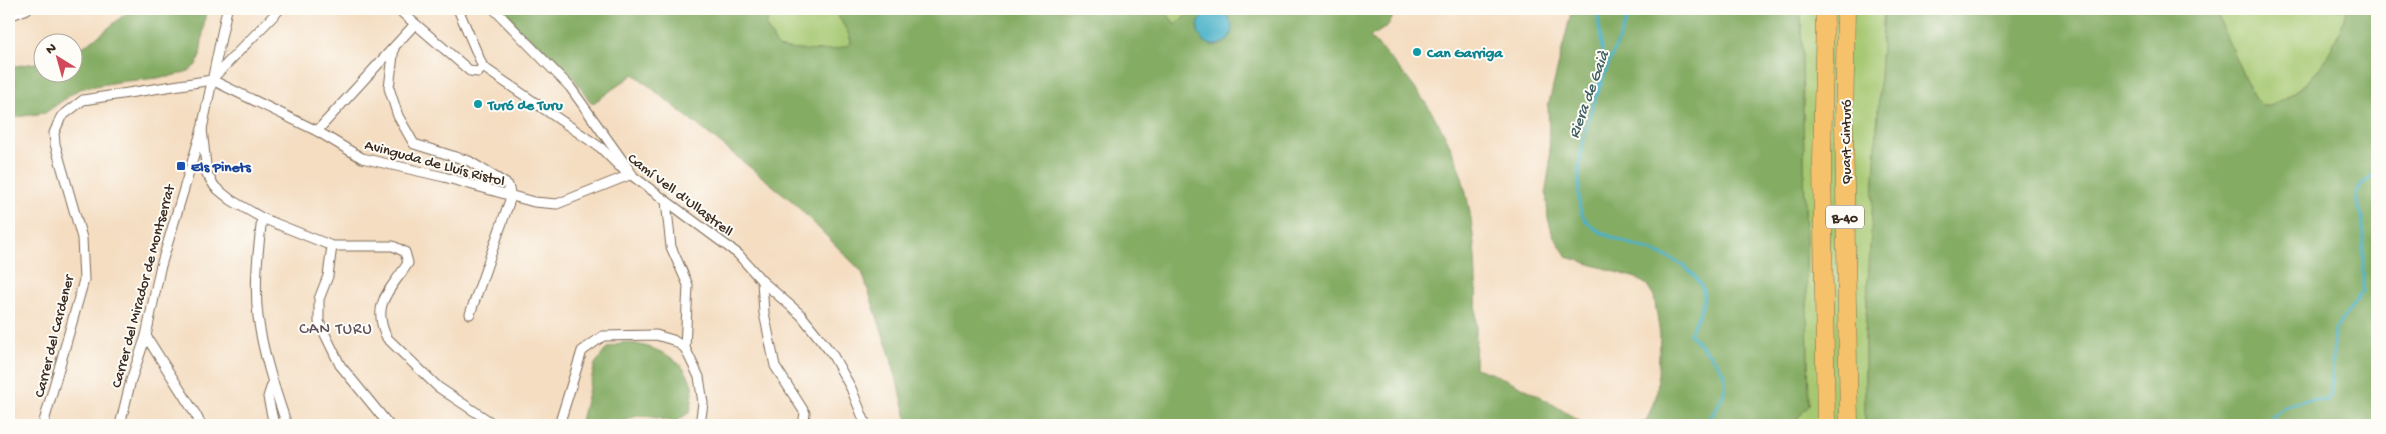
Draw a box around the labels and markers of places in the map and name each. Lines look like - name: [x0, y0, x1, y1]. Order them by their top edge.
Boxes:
- place label: Can Garriga: [1426, 45, 1503, 63]
- marker: Can Garriga: [1411, 46, 1423, 58]
- place label: Turó de Turu: [487, 97, 564, 115]
- marker: Turó de Turu: [472, 98, 484, 110]
- place label: Els Pinets: [191, 159, 252, 177]
- marker: Els Pinets: [175, 160, 187, 172]

